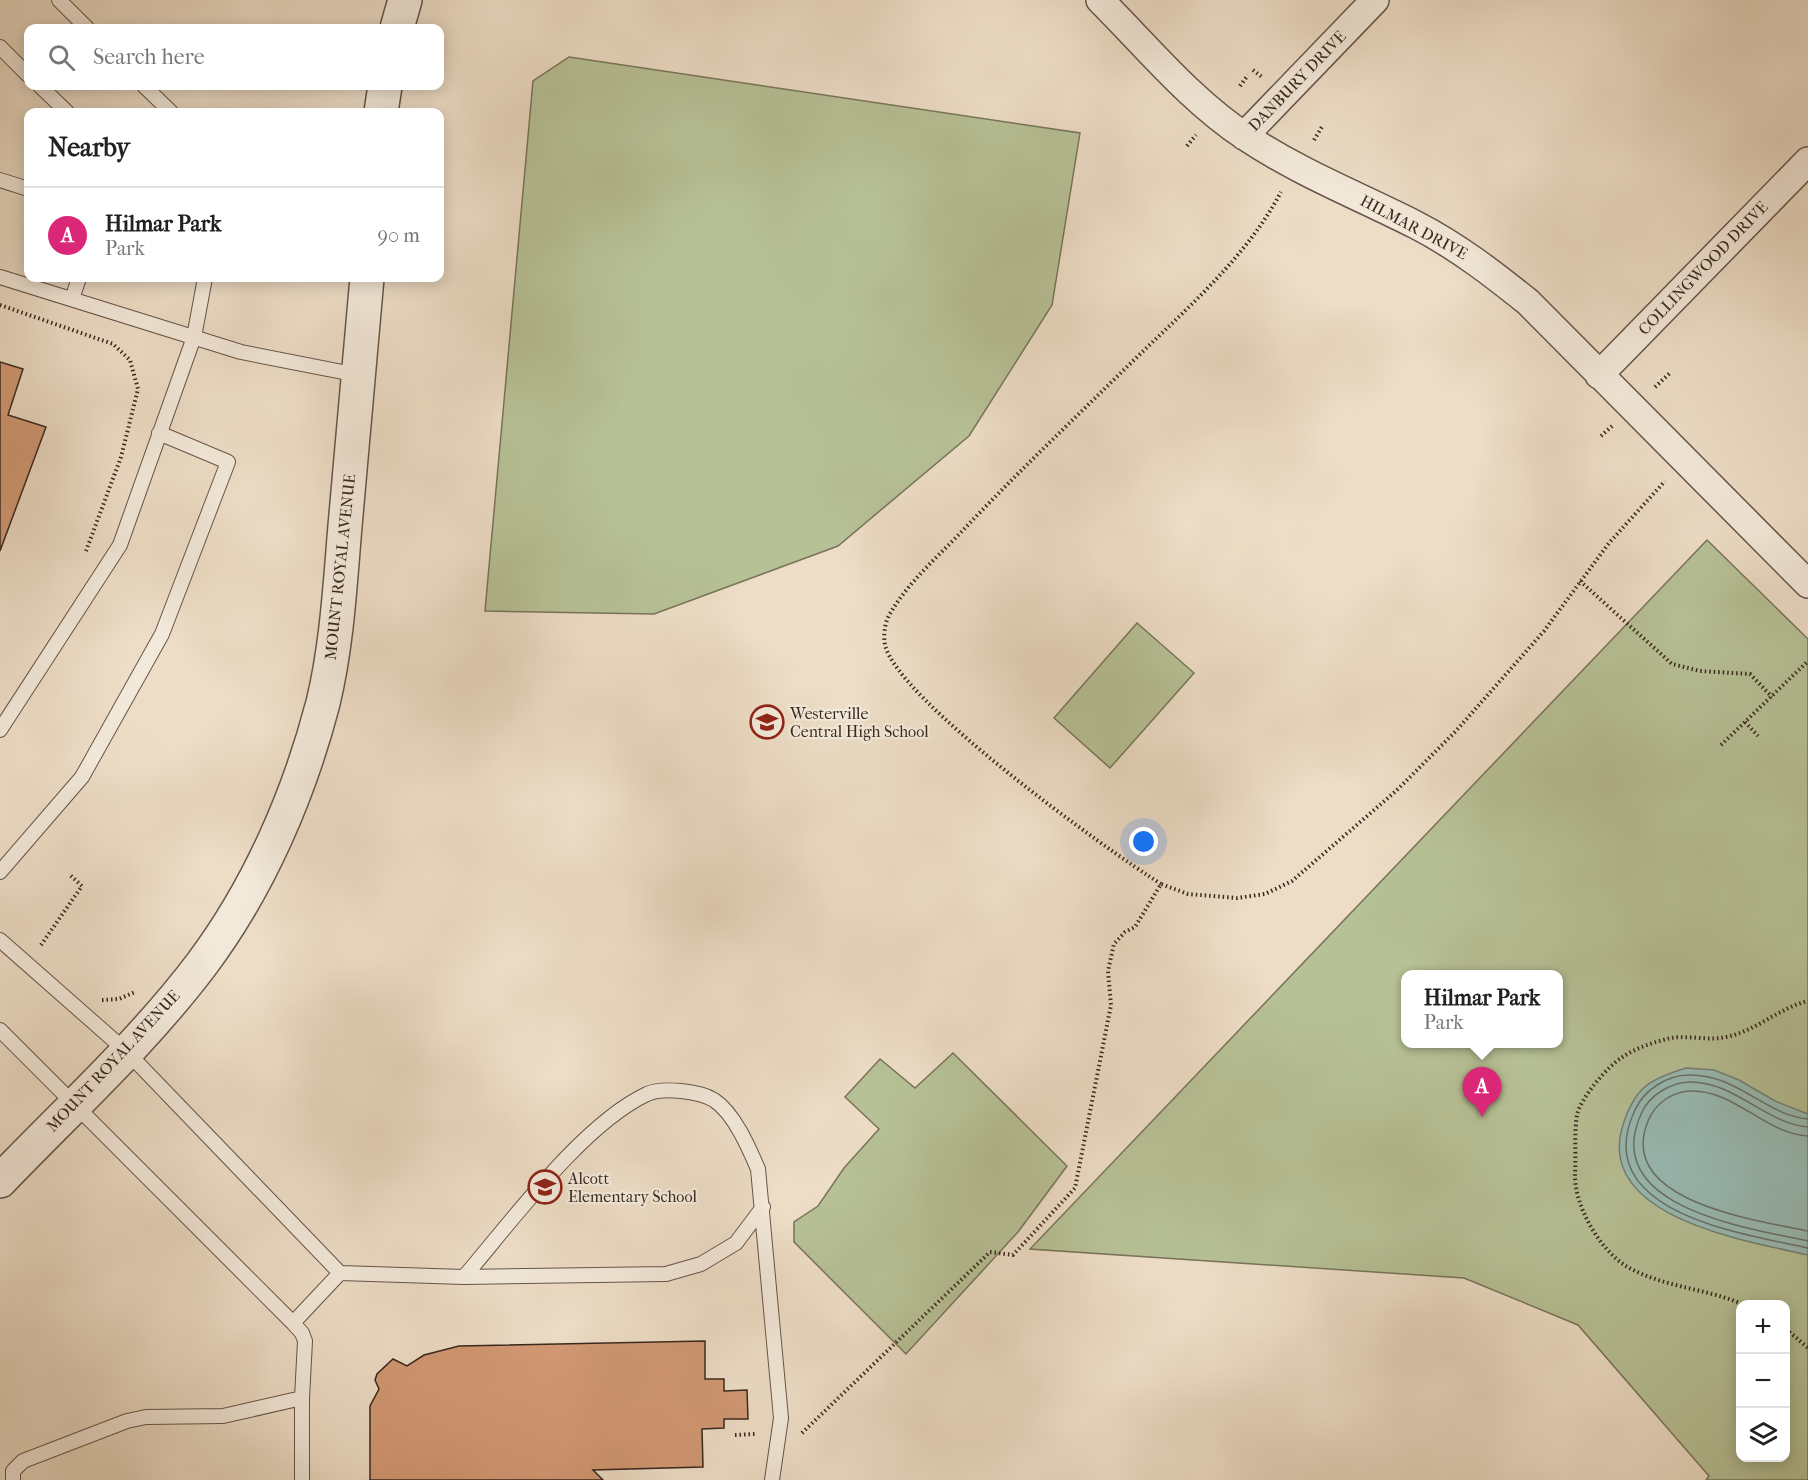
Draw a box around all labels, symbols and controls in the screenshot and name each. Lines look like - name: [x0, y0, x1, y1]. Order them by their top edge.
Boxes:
- search box: [24, 24, 444, 90]
- street label: DANBURY DRIVE: [1244, 27, 1350, 135]
- icon: search: [45, 41, 78, 74]
- text: Search here: [93, 44, 205, 70]
- text: Nearby: [48, 132, 130, 163]
- street label: HILMAR DRIVE: [1357, 191, 1471, 263]
- street label: COLLINGWOOD DRIVE: [1634, 197, 1772, 339]
- text: Hilmar Park: [105, 211, 221, 237]
- text: A: [61, 224, 74, 247]
- text: 90 m: [378, 224, 420, 247]
- text: Park: [105, 237, 145, 260]
- street label: MOUNT ROYAL AVENUE: [321, 473, 359, 661]
- school or university icon: Westerville Central High School: [749, 704, 785, 740]
- place label: Westerville Central High School: [789, 704, 929, 741]
- your location: [1129, 827, 1158, 856]
- popup: [1401, 970, 1563, 1048]
- text: Hilmar Park: [1424, 985, 1540, 1011]
- street label: MOUNT ROYAL AVENUE: [42, 986, 184, 1136]
- text: Park: [1424, 1011, 1464, 1034]
- pin: A: [1462, 1068, 1502, 1117]
- school or university icon: Alcott Elementary School: [527, 1169, 563, 1205]
- place label: Alcott Elementary School: [567, 1169, 697, 1206]
- map controls: [1736, 1300, 1790, 1462]
- button: +: [1736, 1300, 1790, 1354]
- button: −: [1736, 1354, 1790, 1408]
- button: layers: [1736, 1408, 1790, 1462]

